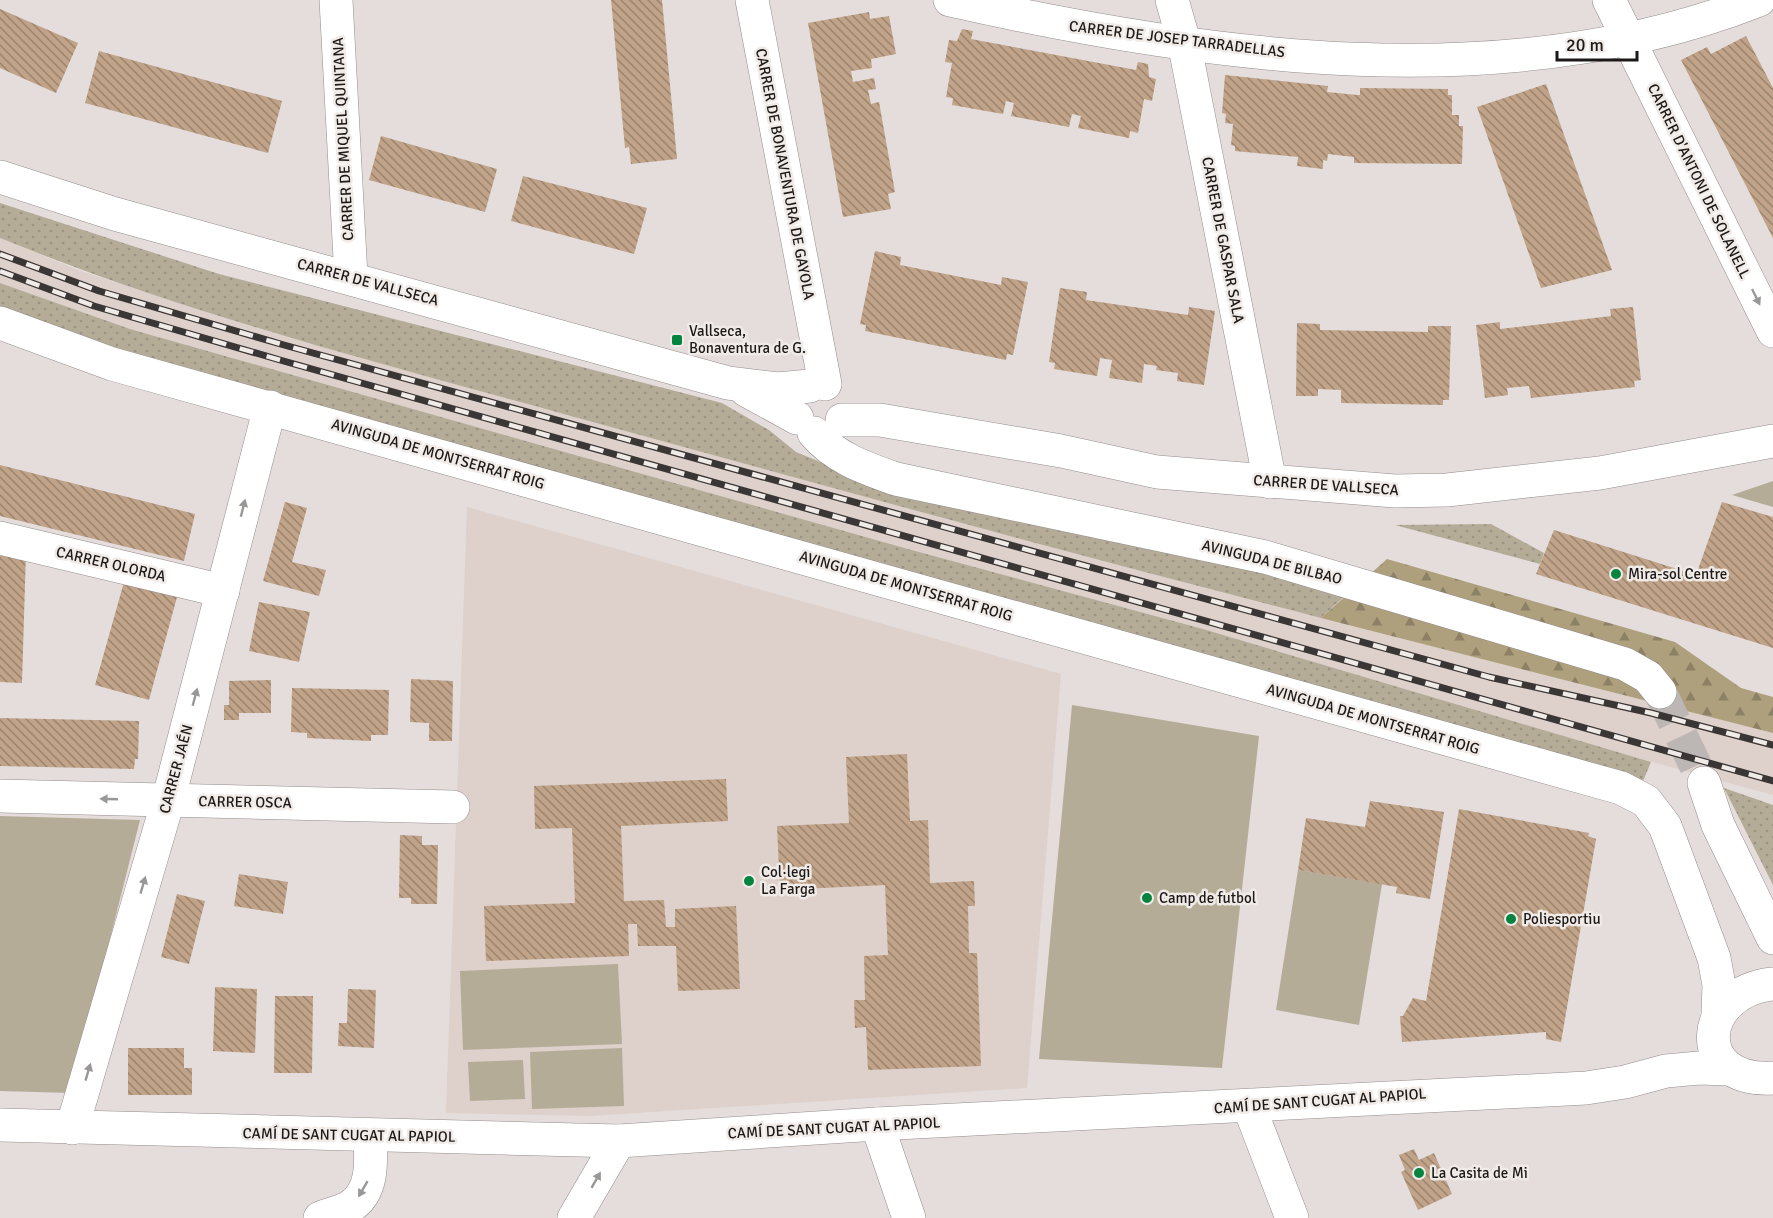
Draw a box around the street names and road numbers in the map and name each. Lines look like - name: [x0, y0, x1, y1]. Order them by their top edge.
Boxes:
- street label: CARRER DE JOSEP TARRADELLAS: [1068, 17, 1286, 61]
- street label: CARRER DE MIQUEL QUINTANA: [329, 37, 357, 241]
- street label: CARRER DE BONAVENTURA DE GAYOLA: [752, 47, 818, 301]
- street label: CARRER D'ANTONI DE SOLANELL: [1644, 81, 1754, 282]
- street label: CARRER DE GASPAR SALA: [1198, 155, 1248, 325]
- street label: CARRER DE VALLSECA: [295, 254, 441, 310]
- street label: AVINGUDA DE MONTSERRAT ROIG: [329, 415, 547, 493]
- street label: CARRER DE VALLSECA: [1253, 471, 1399, 499]
- street label: AVINGUDA DE BILBAO: [1200, 536, 1344, 588]
- street label: CARRER OLORDA: [54, 543, 168, 585]
- street label: AVINGUDA DE MONTSERRAT ROIG: [797, 547, 1015, 625]
- street label: AVINGUDA DE MONTSERRAT ROIG: [1264, 680, 1482, 758]
- street label: CARRER JAÉN: [155, 722, 197, 815]
- street label: CARRER OSCA: [198, 792, 292, 812]
- street label: CAMÍ DE SANT CUGAT AL PAPIOL: [1213, 1084, 1427, 1117]
- street label: CAMÍ DE SANT CUGAT AL PAPIOL: [727, 1112, 941, 1143]
- street label: CAMÍ DE SANT CUGAT AL PAPIOL: [242, 1123, 456, 1146]

